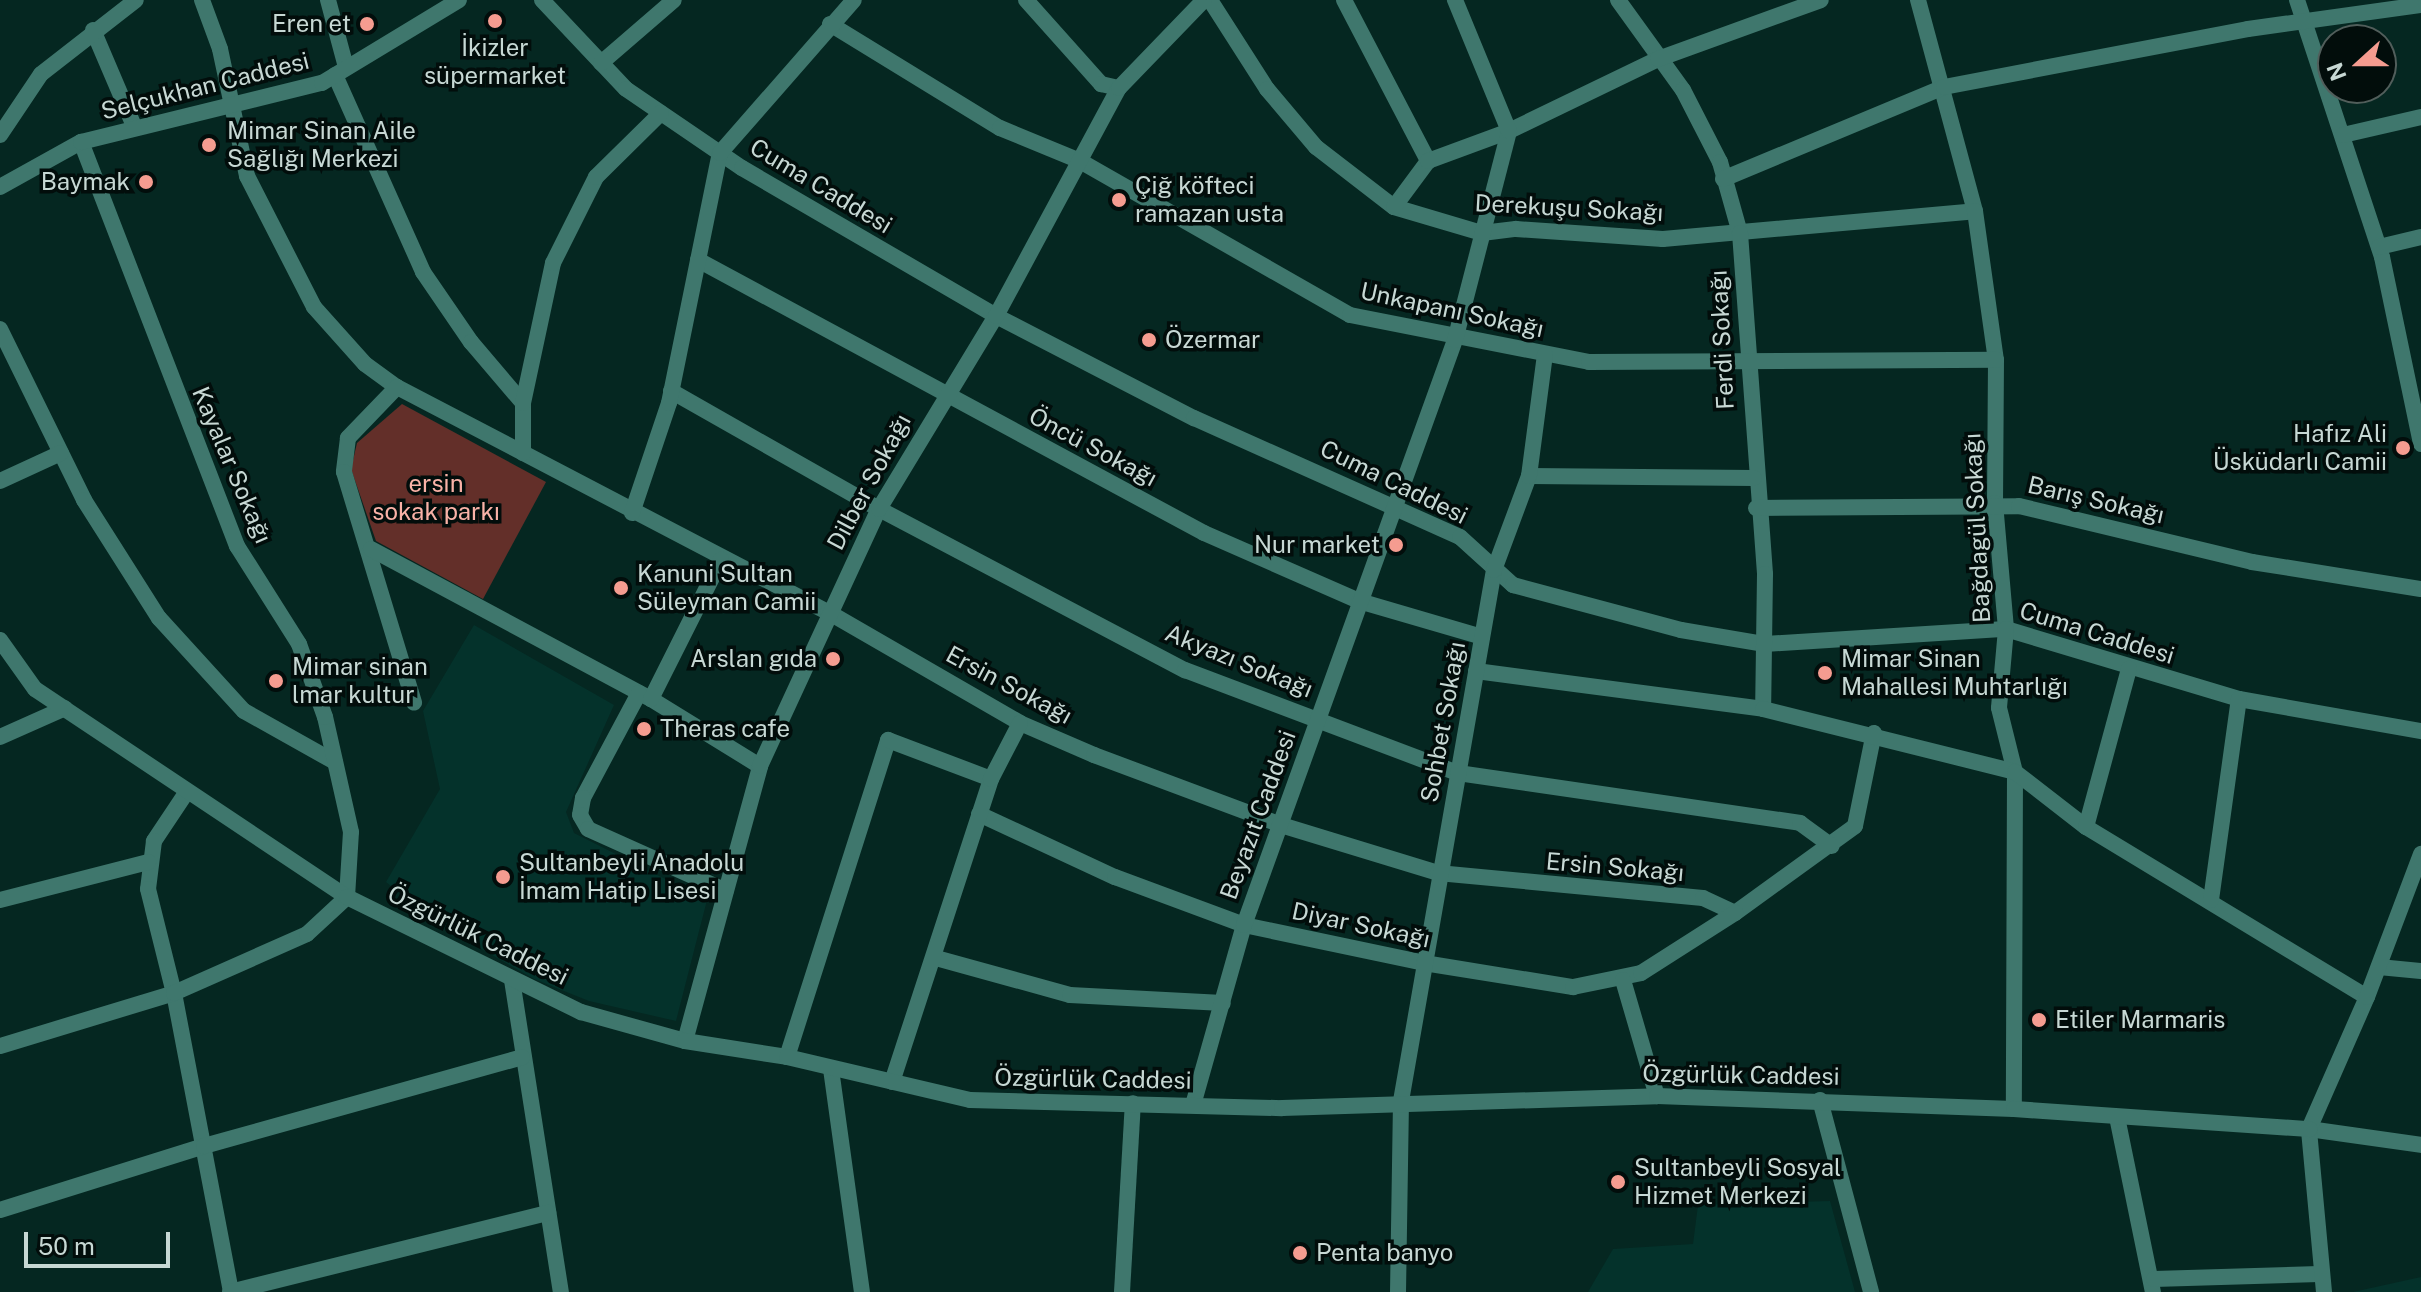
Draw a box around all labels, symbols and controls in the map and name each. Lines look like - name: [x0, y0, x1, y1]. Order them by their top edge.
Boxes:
- place label: Eren et: [272, 10, 351, 38]
- marker: İkizler süpermarket: [486, 12, 504, 30]
- marker: Eren et: [358, 15, 376, 33]
- north arrow: [2317, 24, 2397, 104]
- place label: İkizler süpermarket: [424, 34, 566, 90]
- street label: Selçukhan Caddesi: [98, 46, 312, 126]
- text: N: [2321, 59, 2352, 85]
- place label: Mimar Sinan Aile Sağlığı Merkezi: [227, 117, 416, 173]
- street label: Cuma Caddesi: [745, 132, 897, 240]
- marker: Mimar Sinan Aile Sağlığı Merkezi: [198, 134, 220, 156]
- place label: Baymak: [41, 168, 130, 196]
- place label: Çiğ köfteci ramazan usta: [1135, 172, 1284, 228]
- marker: Baymak: [137, 173, 155, 191]
- street label: Derekuşu Sokağı: [1474, 189, 1664, 227]
- marker: Çiğ köfteci ramazan usta: [1110, 191, 1128, 209]
- street label: Ferdi Sokağı: [1704, 269, 1740, 411]
- street label: Unkapanı Sokağı: [1358, 276, 1546, 344]
- place label: Özermar: [1165, 326, 1260, 354]
- marker: Özermar: [1140, 331, 1158, 349]
- street label: Kayalar Sokağı: [186, 382, 278, 548]
- street label: Öncü Sokağı: [1024, 401, 1162, 493]
- street label: Dilber Sokağı: [821, 409, 917, 555]
- place label: Hafız Ali Üsküdarlı Camii: [2213, 420, 2387, 476]
- street label: Bağdagül Sokağı: [1958, 432, 1996, 624]
- street label: Cuma Caddesi: [1316, 434, 1472, 530]
- marker: Hafız Ali Üsküdarlı Camii: [2394, 439, 2412, 457]
- park label: ersin sokak parkı: [372, 470, 500, 526]
- street label: Barış Sokağı: [2025, 470, 2167, 530]
- place label: Nur market: [1254, 531, 1380, 559]
- marker: Nur market: [1387, 536, 1405, 554]
- place label: Kanuni Sultan Süleyman Camii: [637, 560, 816, 616]
- marker: Kanuni Sultan Süleyman Camii: [612, 579, 630, 597]
- street label: Cuma Caddesi: [2016, 596, 2178, 670]
- street label: Akyazı Sokağı: [1161, 618, 1317, 704]
- street label: Sohbet Sokağı: [1415, 639, 1471, 805]
- street label: Ersin Sokağı: [941, 640, 1077, 730]
- place label: Arslan gıda: [690, 645, 817, 673]
- place label: Mimar Sinan Mahallesi Muhtarlığı: [1841, 645, 2068, 701]
- marker: Arslan gıda: [824, 650, 842, 668]
- place label: Mimar sinan lmar kultur: [292, 653, 428, 709]
- marker: Mimar Sinan Mahallesi Muhtarlığı: [1816, 664, 1834, 682]
- marker: Mimar sinan lmar kultur: [267, 672, 285, 690]
- place label: Theras cafe: [660, 715, 790, 743]
- marker: Theras cafe: [635, 720, 653, 738]
- street label: Beyazıt Caddesi: [1214, 727, 1302, 903]
- street label: Ersin Sokağı: [1545, 847, 1685, 887]
- place label: Sultanbeyli Anadolu İmam Hatip Lisesi: [519, 849, 744, 905]
- marker: Sultanbeyli Anadolu İmam Hatip Lisesi: [494, 868, 512, 886]
- street label: Özgürlük Caddesi: [383, 879, 573, 991]
- street label: Diyar Sokağı: [1289, 896, 1433, 954]
- place label: Etiler Marmaris: [2055, 1006, 2225, 1034]
- marker: Etiler Marmaris: [2030, 1011, 2048, 1029]
- street label: Özgürlük Caddesi: [1642, 1059, 1840, 1091]
- street label: Özgürlük Caddesi: [994, 1063, 1192, 1095]
- place label: Sultanbeyli Sosyal Hizmet Merkezi: [1634, 1154, 1841, 1210]
- marker: Sultanbeyli Sosyal Hizmet Merkezi: [1609, 1173, 1627, 1191]
- scale bar: [28, 1216, 174, 1266]
- text: 50 m: [38, 1232, 95, 1260]
- place label: Penta banyo: [1316, 1239, 1453, 1267]
- marker: Penta banyo: [1291, 1244, 1309, 1262]

